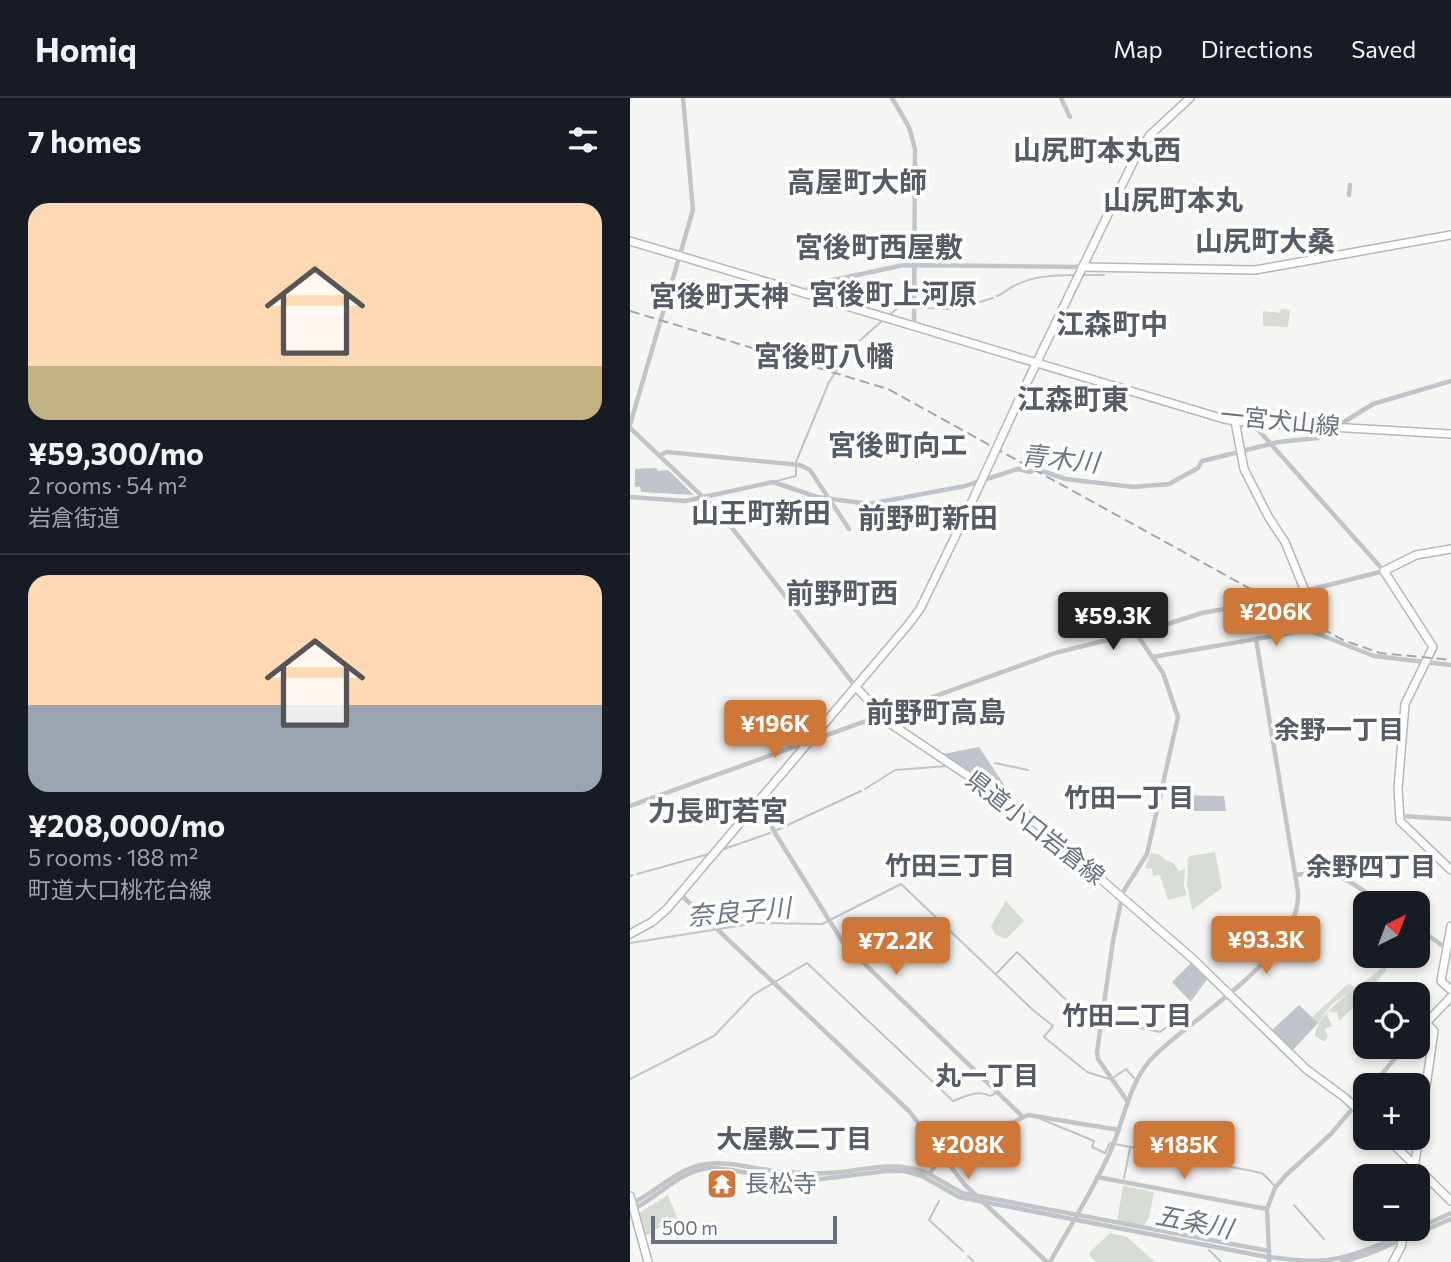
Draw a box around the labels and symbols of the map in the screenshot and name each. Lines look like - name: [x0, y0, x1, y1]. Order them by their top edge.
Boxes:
- district label: 山尻町本丸西: [1013, 132, 1181, 166]
- district label: 高屋町大師: [787, 164, 927, 198]
- district label: 山尻町本丸: [1103, 182, 1243, 216]
- district label: 山尻町大桑: [1195, 223, 1335, 257]
- district label: 宮後町西屋敷: [795, 229, 963, 263]
- district label: 宮後町上河原: [809, 276, 977, 310]
- district label: 宮後町天神: [649, 278, 789, 312]
- district label: 江森町中: [1056, 306, 1168, 340]
- district label: 宮後町八幡: [754, 338, 894, 372]
- district label: 江森町東: [1017, 381, 1129, 415]
- street label: 一宮犬山線: [1219, 399, 1341, 440]
- district label: 宮後町向エ: [828, 427, 968, 461]
- water label: 青木川: [1020, 438, 1104, 477]
- district label: 山王町新田: [691, 495, 831, 529]
- district label: 前野町新田: [858, 500, 998, 534]
- district label: 前野町西: [786, 575, 898, 609]
- pin: ¥206K: [1227, 588, 1325, 648]
- pin: ¥59.3K: [1056, 592, 1170, 652]
- district label: 前野町高島: [866, 694, 1006, 728]
- pin: ¥196K: [726, 700, 824, 760]
- district label: 余野一丁目: [1274, 713, 1404, 744]
- street label: 県道小口岩倉線: [961, 764, 1111, 890]
- district label: 竹田一丁目: [1064, 781, 1194, 812]
- district label: 力長町若宮: [648, 793, 788, 827]
- district label: 竹田三丁目: [885, 849, 1015, 880]
- district label: 余野四丁目: [1306, 850, 1436, 881]
- water label: 奈良子川: [686, 890, 795, 930]
- north arrow: [1353, 891, 1430, 968]
- pin: ¥93.3K: [1209, 916, 1323, 976]
- pin: ¥72.2K: [839, 918, 953, 977]
- district label: 竹田二丁目: [1062, 999, 1192, 1030]
- district label: 丸一丁目: [935, 1059, 1039, 1090]
- district label: 大屋敷二丁目: [716, 1122, 872, 1153]
- pin: ¥208K: [919, 1122, 1017, 1181]
- pin: ¥185K: [1135, 1122, 1233, 1181]
- temple icon: 長松寺: [705, 1167, 739, 1201]
- place label: 長松寺: [745, 1168, 817, 1197]
- water label: 五条川: [1153, 1198, 1238, 1244]
- scale bar: [651, 1213, 836, 1245]

